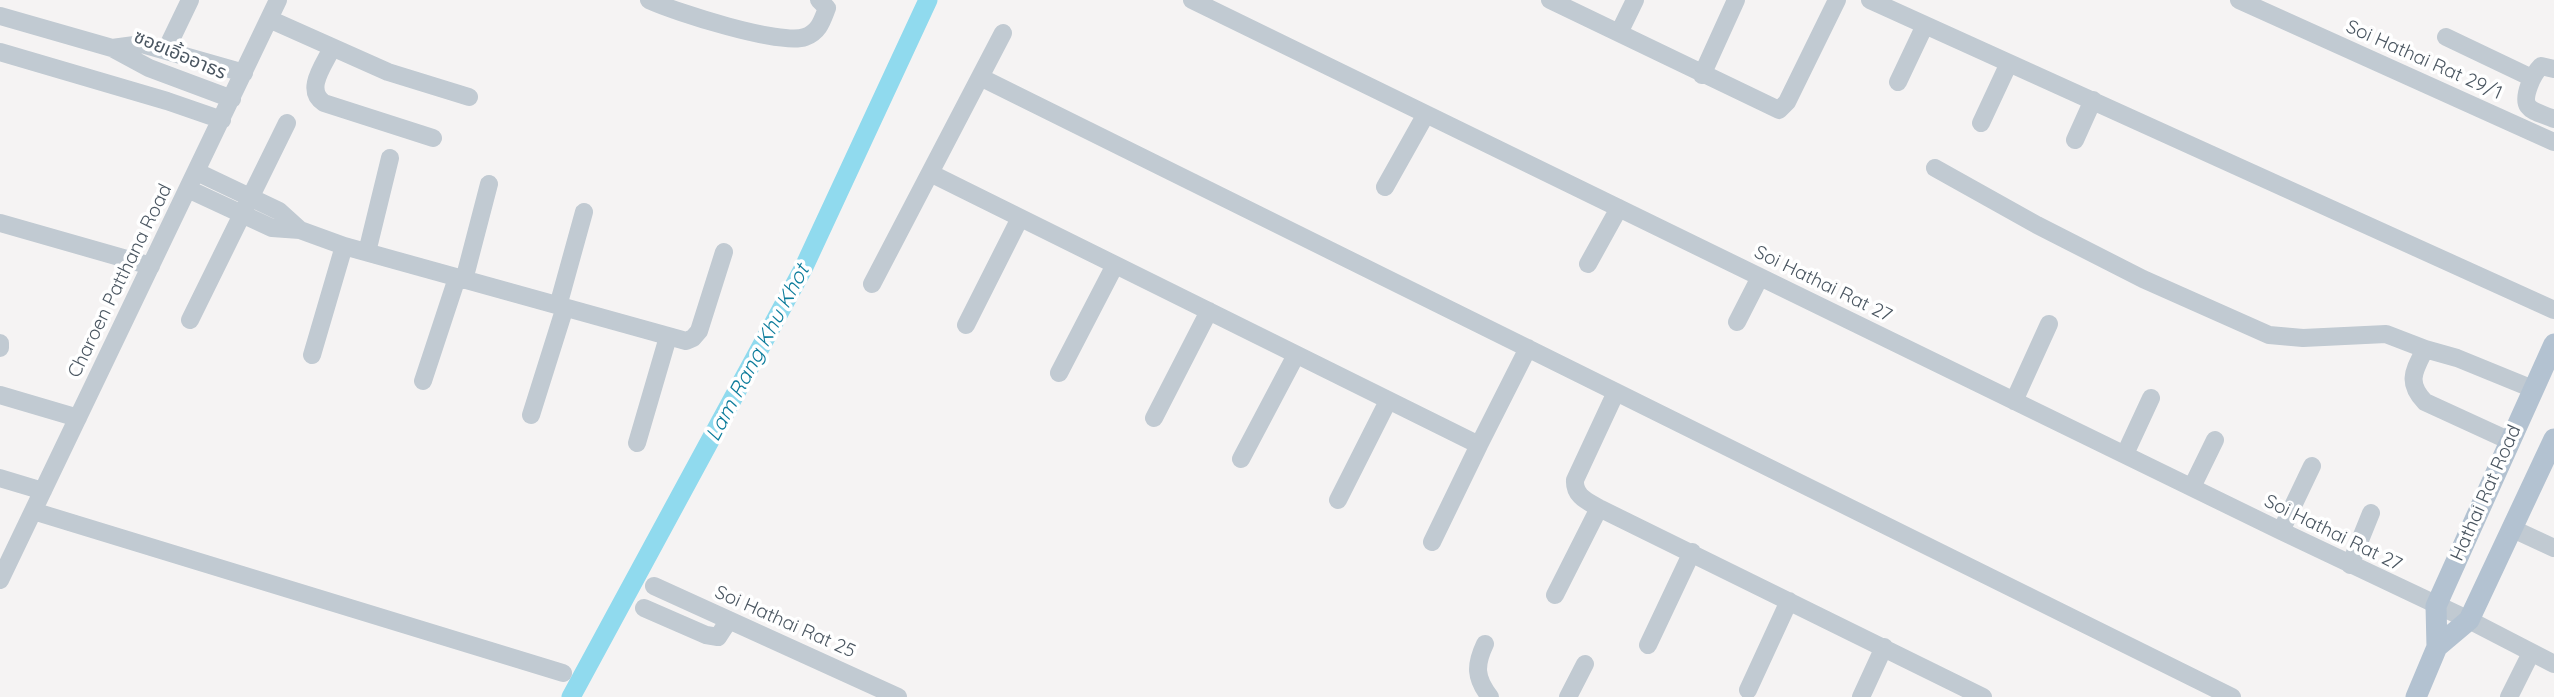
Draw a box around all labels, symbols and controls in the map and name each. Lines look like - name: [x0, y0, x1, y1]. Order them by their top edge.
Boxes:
- street label: Soi Hathai Rat 29/1: [2342, 15, 2506, 105]
- street label: ซอยเอิ้ออาธร: [130, 25, 230, 85]
- street label: Charoen Patthana Road: [63, 180, 177, 382]
- street label: Soi Hathai Rat 27: [1750, 241, 1896, 327]
- water label: Lam Rang Khu Khot: [701, 260, 815, 446]
- street label: Hathai Rat Road: [2446, 422, 2526, 564]
- street label: Soi Hathai Rat 27: [2260, 490, 2406, 576]
- street label: Soi Hathai Rat 25: [711, 581, 859, 663]

